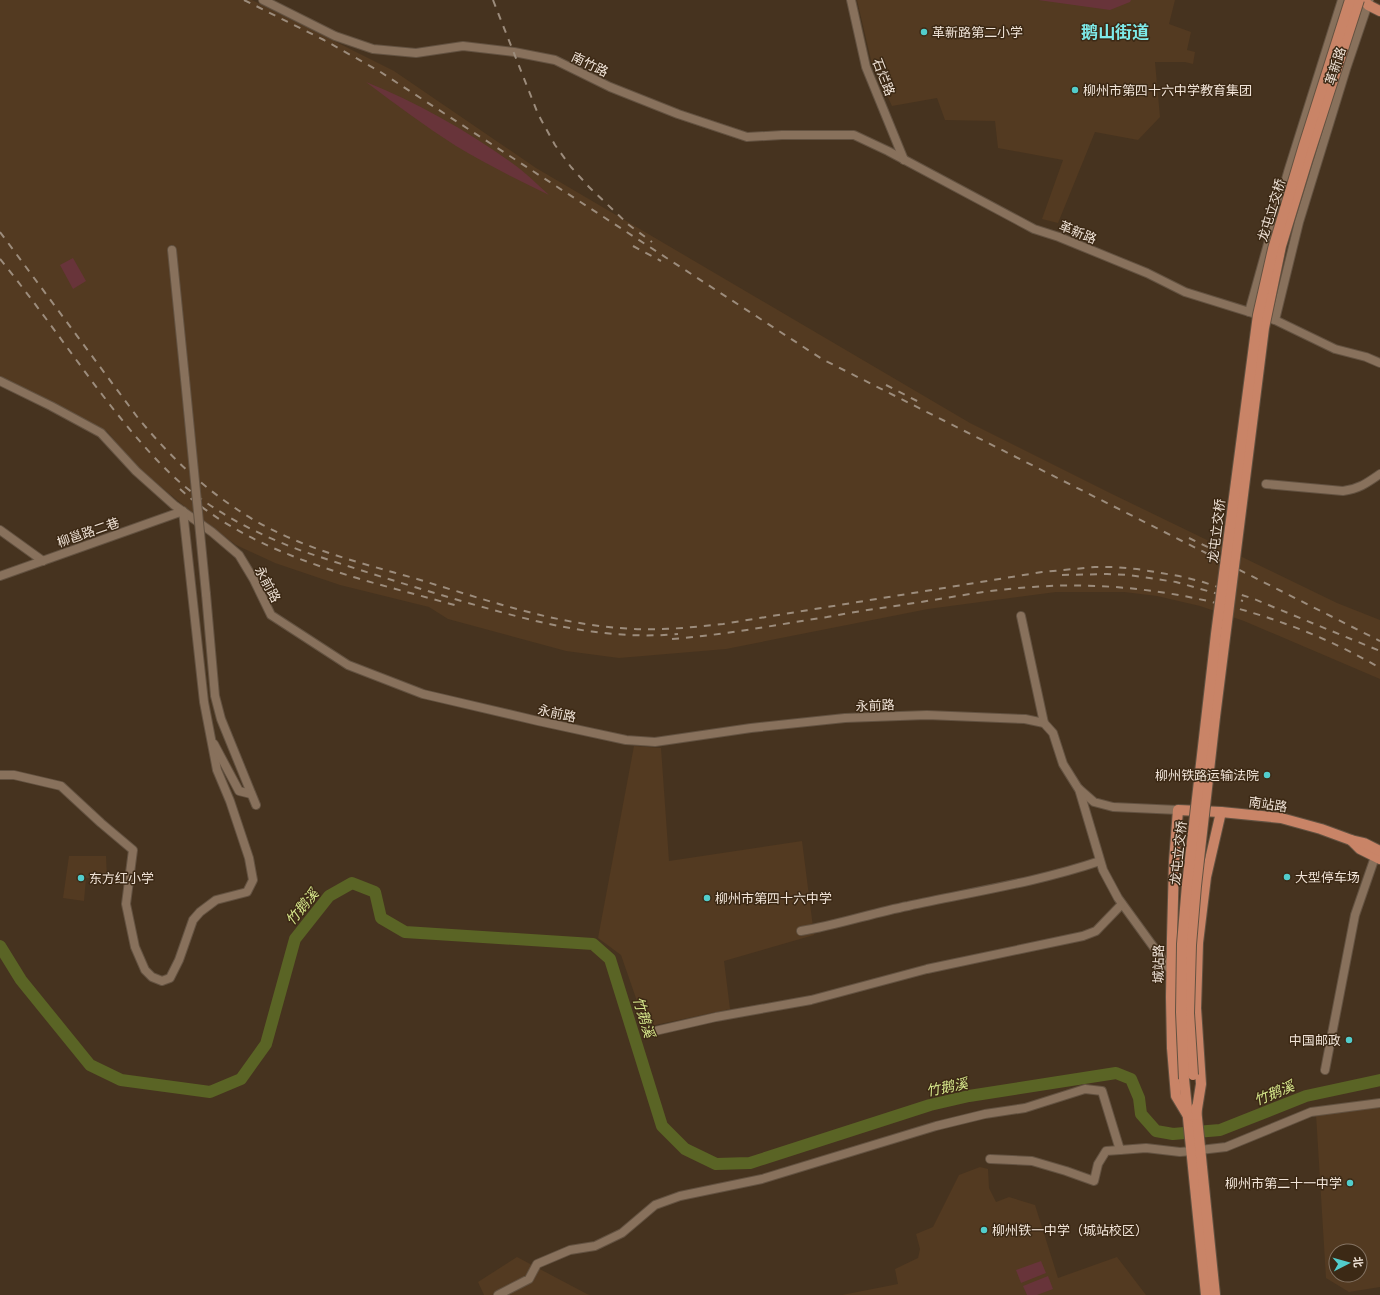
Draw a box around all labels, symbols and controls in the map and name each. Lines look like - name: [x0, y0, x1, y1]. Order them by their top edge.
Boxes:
- district label: 鹅山街道: [1081, 22, 1149, 42]
- place label: 革新路第二小学: [932, 25, 1023, 40]
- marker: 革新路第二小学: [919, 27, 929, 37]
- street label: 革新路: [1322, 45, 1349, 87]
- street label: 南竹路: [569, 49, 611, 80]
- street label: 石烂路: [870, 56, 898, 98]
- place label: 柳州市第四十六中学教育集团: [1083, 83, 1252, 98]
- marker: 柳州市第四十六中学教育集团: [1070, 85, 1080, 95]
- street label: 龙屯立交桥: [1255, 177, 1288, 243]
- street label: 革新路: [1057, 218, 1099, 247]
- street label: 龙屯立交桥: [1205, 498, 1228, 564]
- street label: 柳邕路二巷: [55, 515, 121, 550]
- street label: 永前路: [252, 563, 283, 605]
- street label: 永前路: [855, 697, 895, 714]
- street label: 永前路: [536, 702, 578, 725]
- place label: 柳州铁路运输法院: [1155, 768, 1259, 783]
- marker: 柳州铁路运输法院: [1262, 770, 1272, 780]
- street label: 南站路: [1248, 794, 1288, 815]
- street label: 龙屯立交桥: [1168, 820, 1189, 886]
- place label: 大型停车场: [1295, 870, 1360, 885]
- place label: 东方红小学: [89, 871, 154, 886]
- marker: 大型停车场: [1282, 872, 1292, 882]
- marker: 东方红小学: [76, 873, 86, 883]
- water label: 竹鹅溪: [282, 884, 323, 928]
- place label: 柳州市第四十六中学: [715, 891, 832, 906]
- marker: 柳州市第四十六中学: [702, 893, 712, 903]
- street label: 城站路: [1151, 944, 1166, 984]
- water label: 竹鹅溪: [630, 995, 658, 1041]
- place label: 中国邮政: [1289, 1033, 1341, 1048]
- marker: 中国邮政: [1344, 1035, 1354, 1045]
- water label: 竹鹅溪: [925, 1075, 971, 1099]
- water label: 竹鹅溪: [1252, 1077, 1298, 1108]
- place label: 柳州市第二十一中学: [1225, 1176, 1342, 1191]
- marker: 柳州市第二十一中学: [1345, 1178, 1355, 1188]
- place label: 柳州铁一中学（城站校区）: [992, 1223, 1148, 1238]
- marker: 柳州铁一中学（城站校区）: [979, 1225, 989, 1235]
- north arrow: [1328, 1243, 1368, 1283]
- text: 北: [1351, 1256, 1364, 1268]

